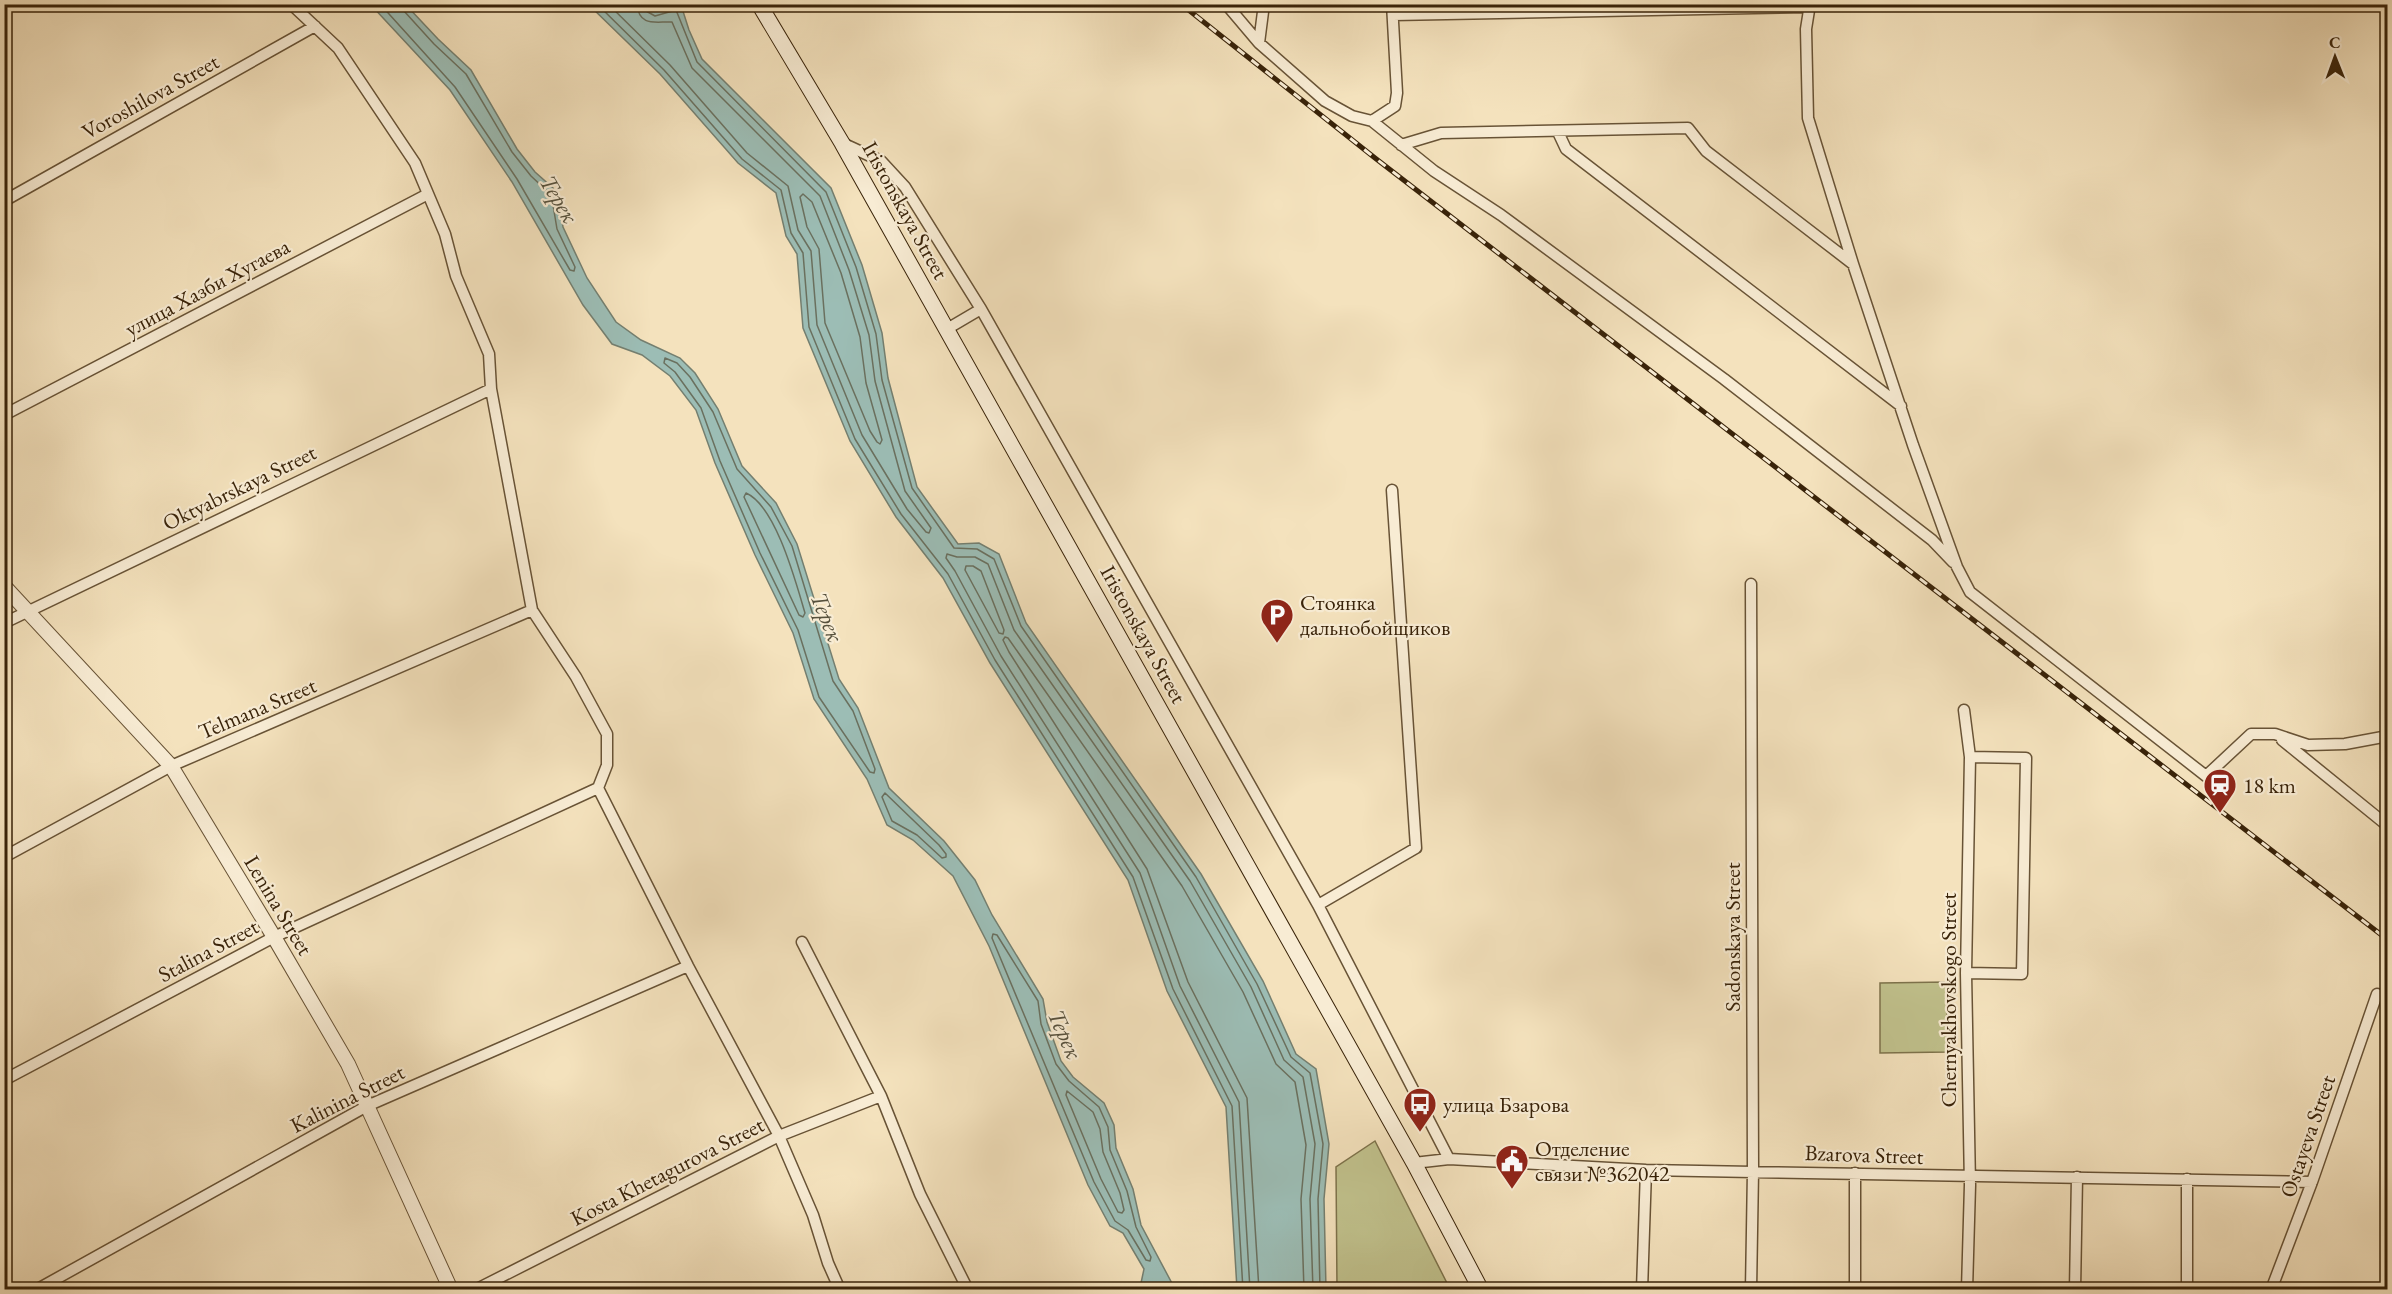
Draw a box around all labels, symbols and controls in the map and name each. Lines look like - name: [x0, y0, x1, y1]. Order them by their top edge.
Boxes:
- north arrow: [2305, 27, 2365, 87]
- text: С: [2329, 32, 2341, 53]
- street label: Voroshilova Street: [77, 47, 224, 146]
- street label: Iristonskaya Street: [856, 136, 956, 284]
- water label: Терек: [533, 169, 586, 229]
- street label: улица Хазби Хугаева: [120, 232, 295, 343]
- street label: Oktyabrskaya Street: [158, 438, 321, 537]
- street label: Iristonskaya Street: [1094, 560, 1194, 708]
- water label: Терек: [803, 587, 852, 647]
- place label: Стоянка дальнобойщиков: [1300, 588, 1450, 642]
- parking icon: Стоянка дальнобойщиков: [1259, 597, 1295, 644]
- street label: Telmana Street: [194, 671, 321, 746]
- station icon: 18 km: [2202, 767, 2238, 814]
- place label: 18 km: [2243, 771, 2296, 800]
- street label: Lenina Street: [237, 850, 320, 961]
- street label: Sadonskaya Street: [1718, 862, 1747, 1012]
- street label: Chernyakhovskogo Street: [1934, 892, 1963, 1108]
- street label: Stalina Street: [153, 912, 264, 989]
- water label: Терек: [1041, 1004, 1090, 1064]
- street label: Kalinina Street: [285, 1057, 409, 1140]
- street label: Ostayeva Street: [2273, 1071, 2342, 1201]
- bus stop icon: улица Бзарова: [1402, 1086, 1438, 1133]
- place label: улица Бзарова: [1443, 1090, 1570, 1119]
- street label: Kosta Khetagurova Street: [566, 1110, 769, 1233]
- place label: Отделение связи №362042: [1535, 1134, 1670, 1188]
- street label: Bzarova Street: [1804, 1138, 1924, 1171]
- public building icon: Отделение связи №362042: [1494, 1143, 1530, 1190]

